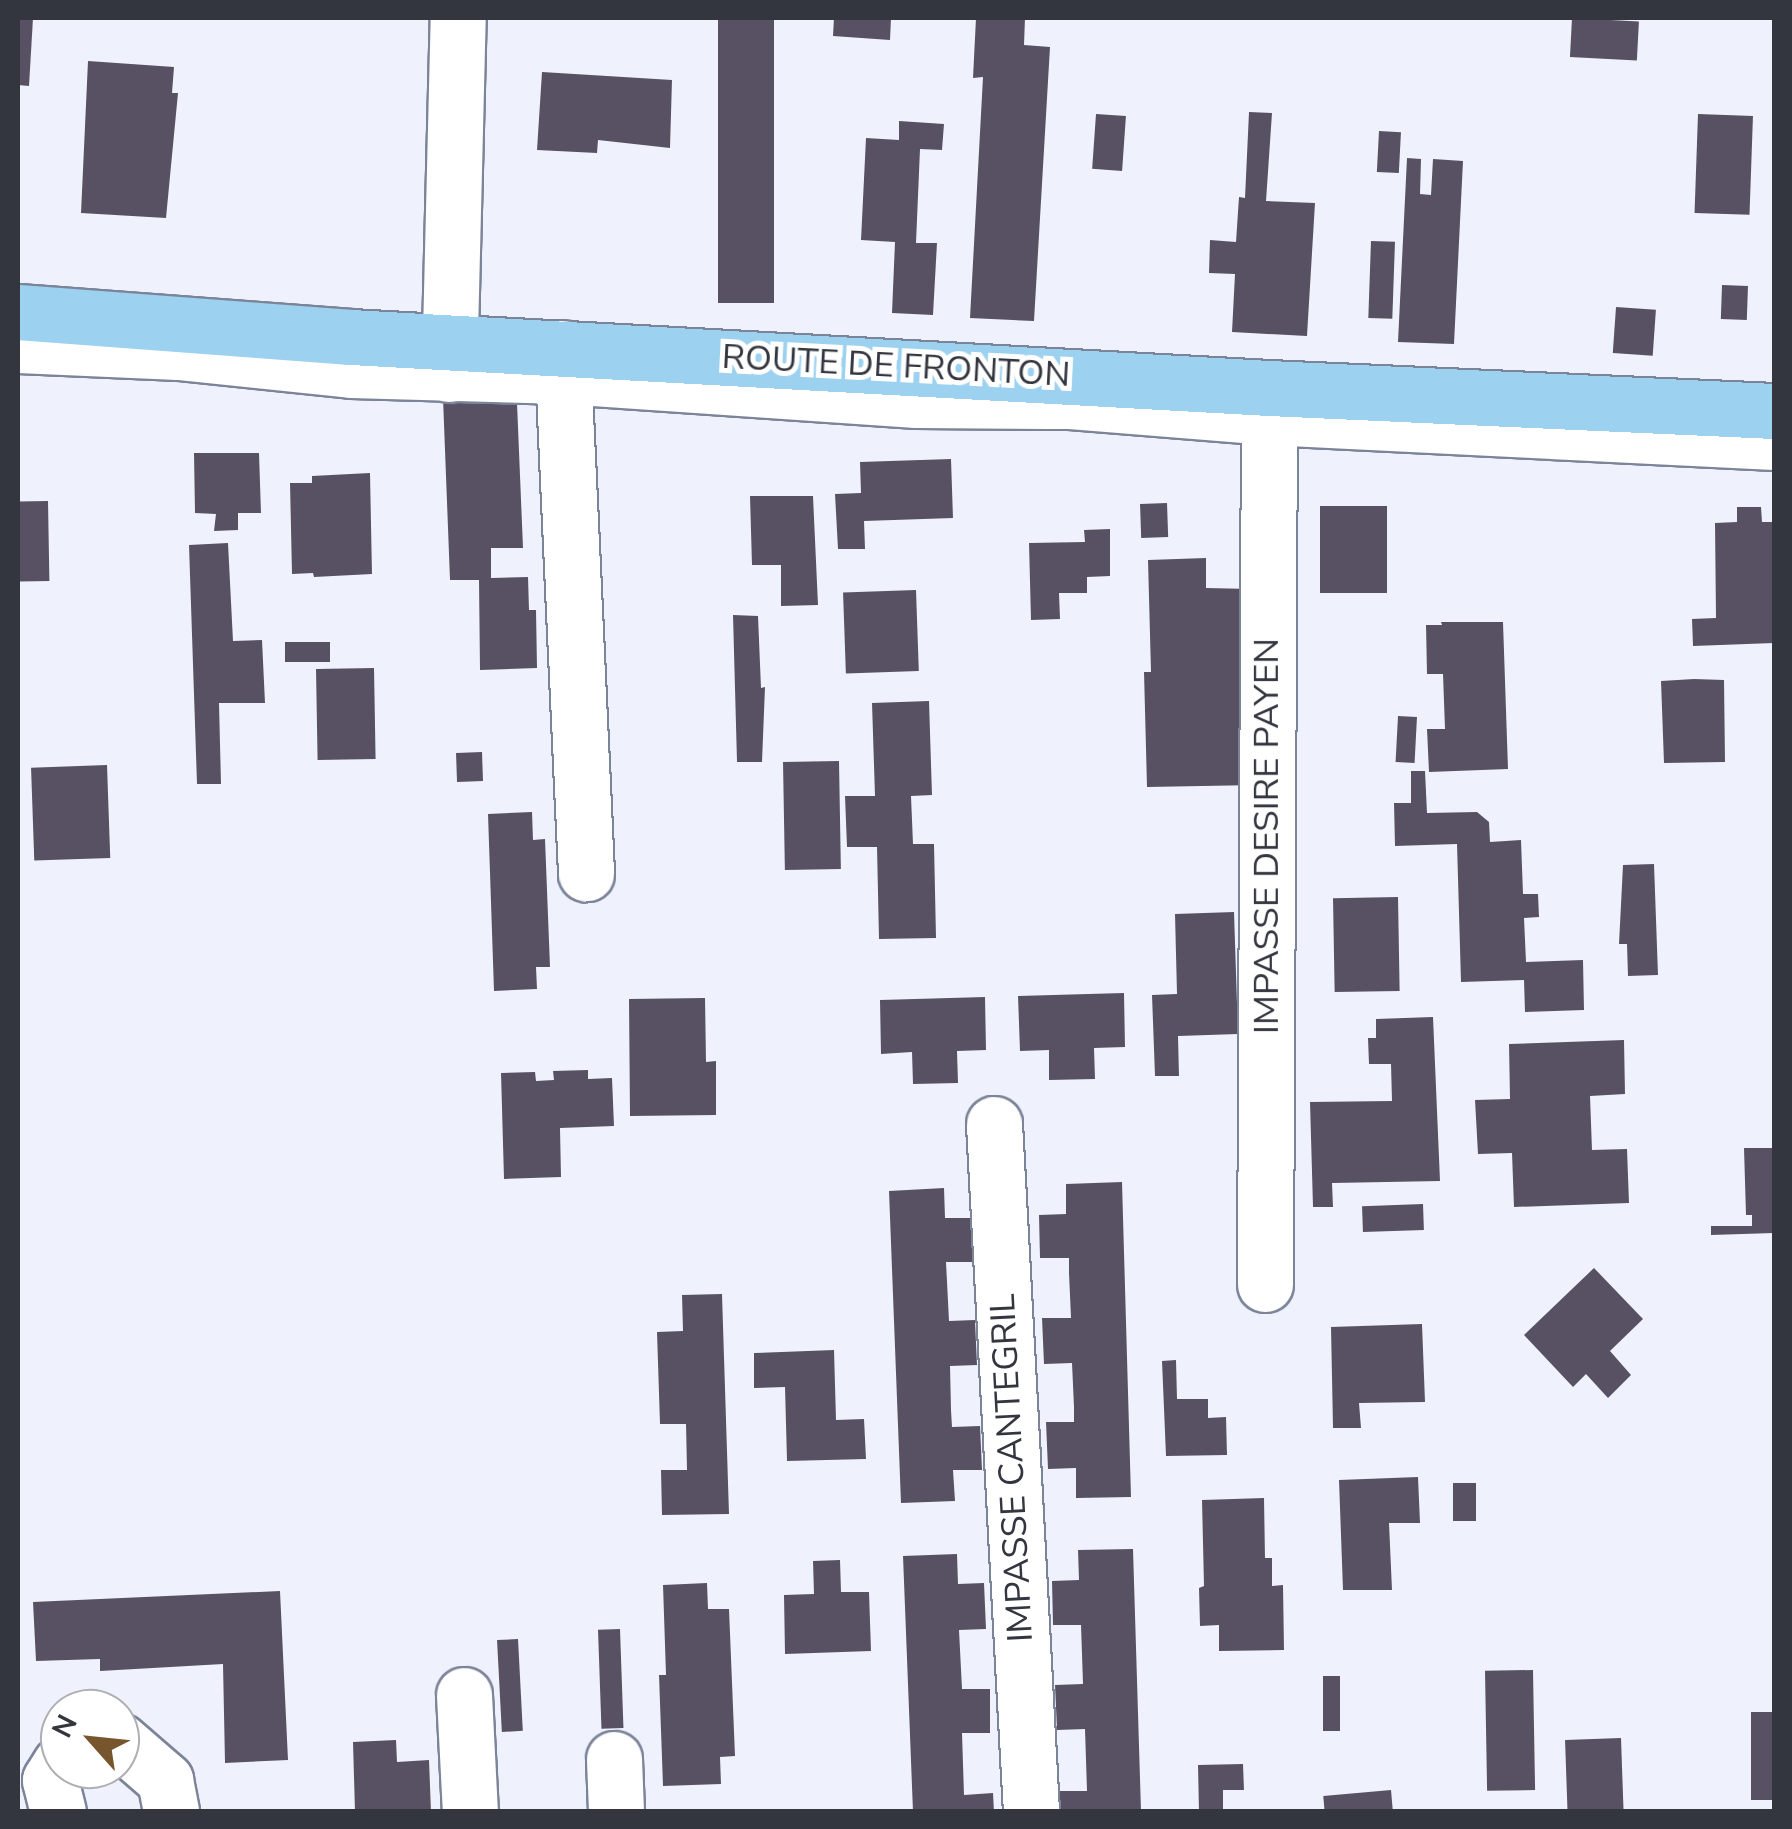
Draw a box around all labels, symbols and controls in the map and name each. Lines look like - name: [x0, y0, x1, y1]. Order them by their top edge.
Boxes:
- street label: ROUTE DE FRONTON: [721, 336, 1071, 396]
- street label: IMPASSE DESIRE PAYEN: [1246, 638, 1288, 1034]
- street label: IMPASSE CANTEGRIL: [982, 1293, 1042, 1643]
- north arrow: [40, 1689, 140, 1789]
- text: N: [43, 1708, 87, 1744]

